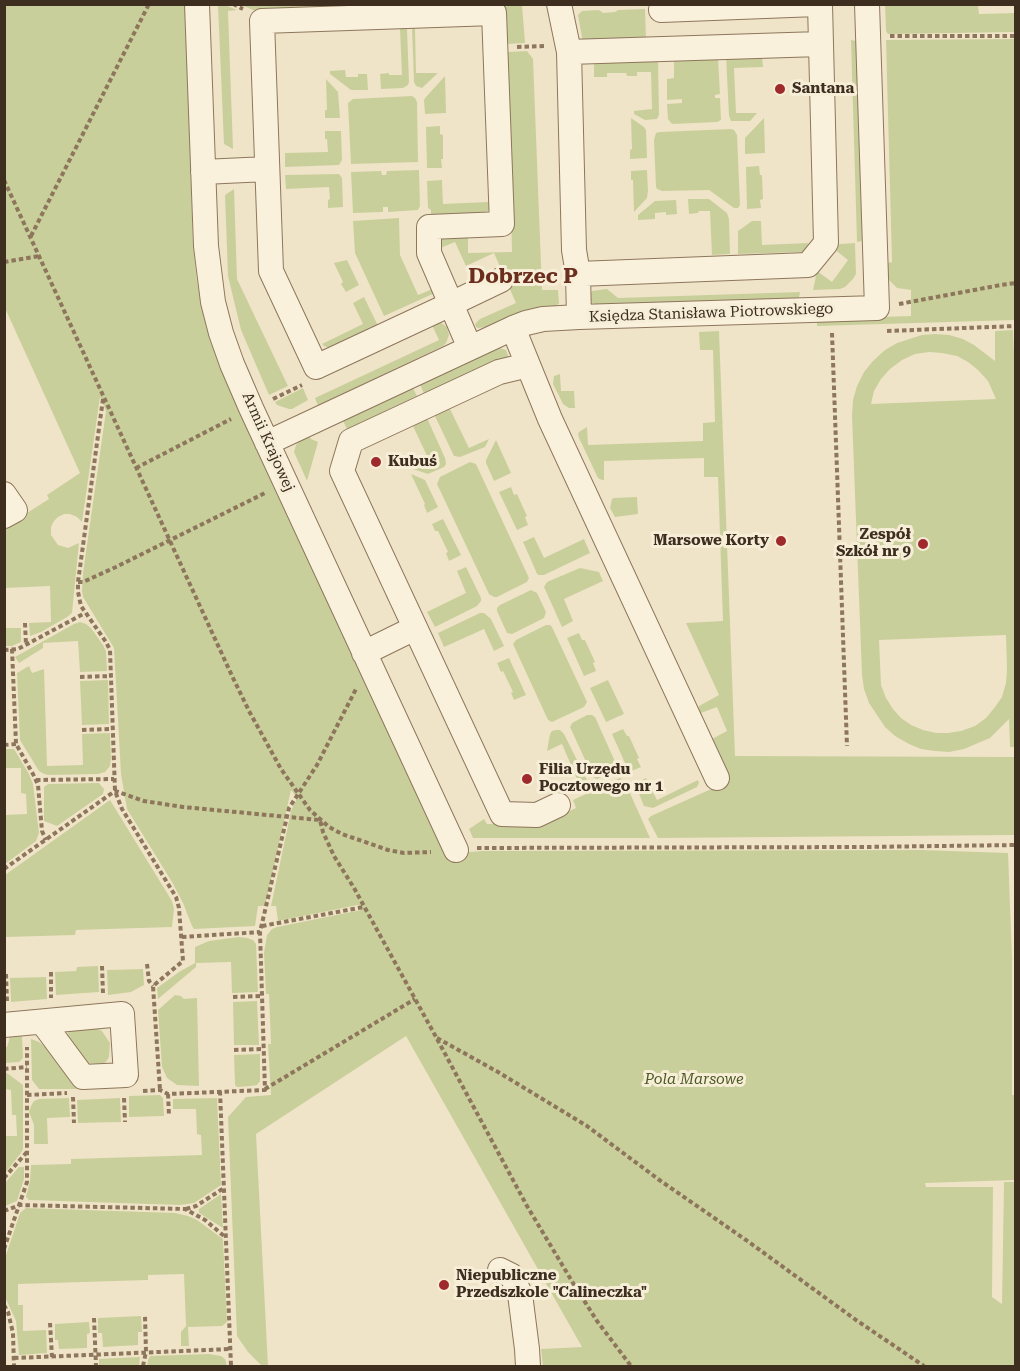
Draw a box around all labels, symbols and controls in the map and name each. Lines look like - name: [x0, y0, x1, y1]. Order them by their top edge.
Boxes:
- place label: Santana: [792, 80, 854, 98]
- marker: Santana: [773, 82, 787, 96]
- district label: Dobrzec P: [468, 264, 578, 290]
- street label: Księdza Stanisława Piotrowskiego: [588, 300, 834, 326]
- street label: Armii Krajowej: [238, 389, 298, 495]
- place label: Kubuś: [388, 453, 437, 471]
- marker: Kubuś: [369, 455, 383, 469]
- place label: Zespół Szkół nr 9: [836, 526, 911, 561]
- place label: Marsowe Korty: [653, 532, 769, 550]
- marker: Marsowe Korty: [774, 534, 788, 548]
- marker: Zespół Szkół nr 9: [916, 537, 930, 551]
- place label: Filia Urzędu Pocztowego nr 1: [539, 761, 663, 796]
- marker: Filia Urzędu Pocztowego nr 1: [520, 772, 534, 786]
- park label: Pola Marsowe: [644, 1071, 744, 1089]
- place label: Niepubliczne Przedszkole "Calineczka": [456, 1267, 647, 1302]
- marker: Niepubliczne Przedszkole "Calineczka": [437, 1278, 451, 1292]

